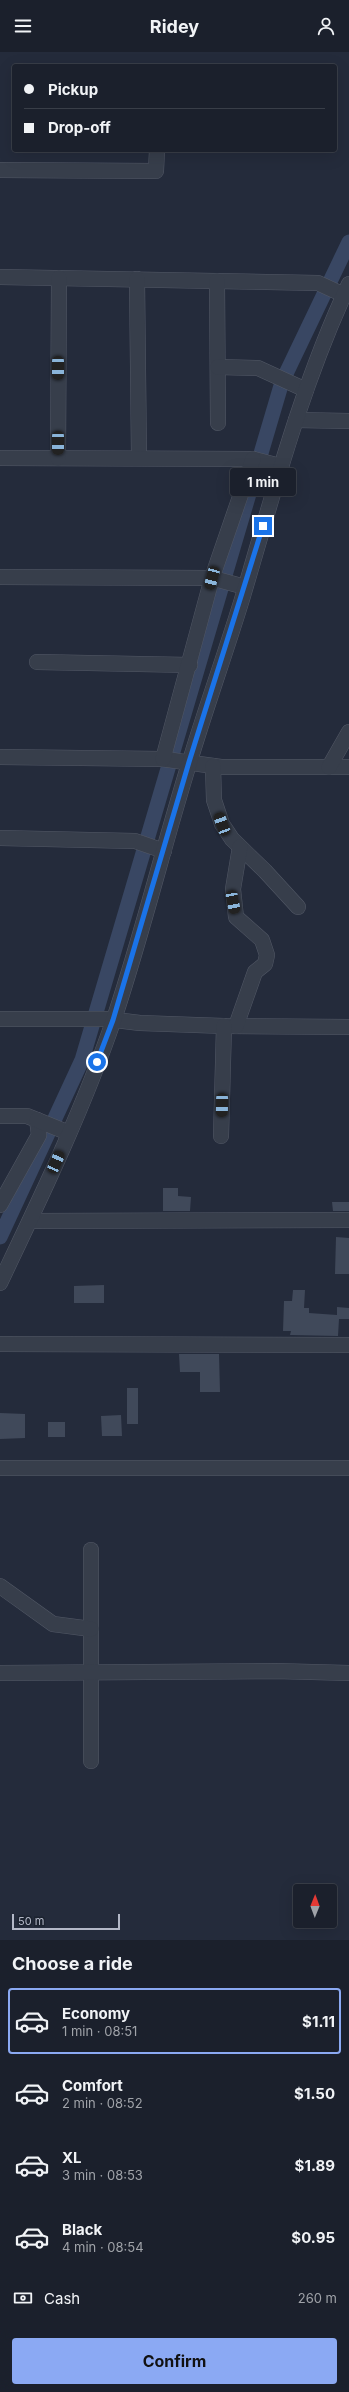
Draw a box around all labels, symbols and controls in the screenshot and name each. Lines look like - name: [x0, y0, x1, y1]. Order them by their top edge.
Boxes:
- icon: menu: [12, 15, 34, 37]
- icon: person: [315, 15, 337, 37]
- text: Ridey: [150, 16, 199, 37]
- text: Pickup: [48, 80, 98, 99]
- text: Drop-off: [48, 118, 111, 137]
- car: [52, 356, 64, 380]
- car: [52, 431, 64, 455]
- callout: 1 min: [230, 468, 296, 496]
- text: 1 min: [247, 474, 279, 490]
- route end: [254, 517, 272, 535]
- car: [203, 565, 221, 591]
- car: [212, 811, 232, 837]
- car: [225, 889, 241, 915]
- route start: [88, 1053, 106, 1071]
- car: [216, 1093, 228, 1117]
- car: [46, 1149, 66, 1175]
- north arrow: [293, 1884, 337, 1928]
- map controls: [293, 1884, 337, 1928]
- scale bar: [12, 1912, 120, 1931]
- text: 50 m: [18, 1914, 44, 1928]
- text: Choose a ride: [12, 1953, 133, 1974]
- icon: car: [14, 2003, 50, 2039]
- text: Economy: [62, 2004, 130, 2023]
- text: $1.11: [302, 2012, 335, 2031]
- text: 1 min · 08:51: [62, 2023, 137, 2039]
- icon: car: [14, 2075, 50, 2111]
- text: Comfort: [62, 2076, 123, 2095]
- text: $1.50: [294, 2084, 335, 2103]
- text: 2 min · 08:52: [62, 2095, 143, 2111]
- icon: car: [14, 2147, 50, 2183]
- text: XL: [62, 2148, 82, 2167]
- text: $1.89: [295, 2156, 335, 2175]
- text: 3 min · 08:53: [62, 2167, 143, 2183]
- icon: car: [14, 2219, 50, 2255]
- text: Black: [62, 2220, 102, 2239]
- text: $0.95: [291, 2228, 335, 2247]
- text: 4 min · 08:54: [62, 2239, 144, 2255]
- icon: cash: [12, 2287, 34, 2309]
- text: Cash: [44, 2289, 80, 2308]
- text: 260 m: [298, 2290, 337, 2306]
- button: Confirm: [12, 2338, 337, 2384]

